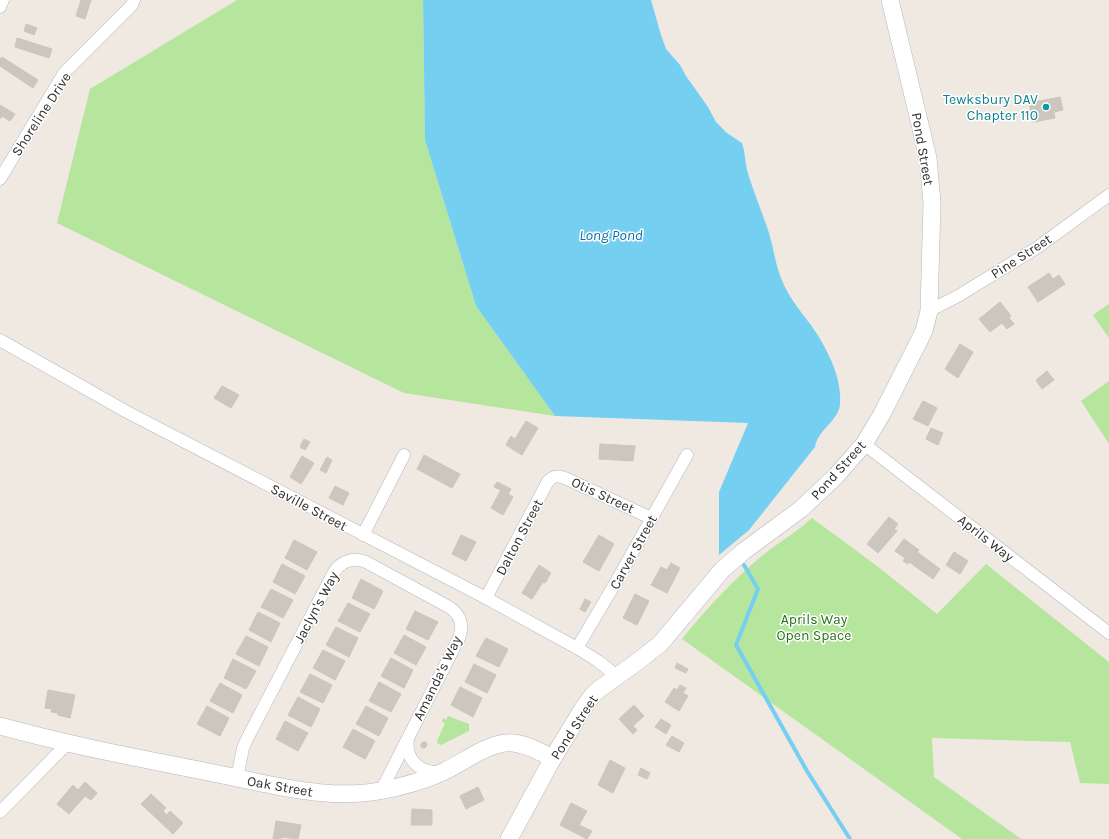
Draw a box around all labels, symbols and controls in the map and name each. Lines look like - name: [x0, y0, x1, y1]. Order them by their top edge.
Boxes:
- street label: Shoreline Drive: [8, 69, 75, 159]
- place label: Tewksbury DAV Chapter 110: [943, 91, 1038, 124]
- marker: Tewksbury DAV Chapter 110: [1041, 102, 1051, 112]
- street label: Pond Street: [908, 111, 937, 187]
- water label: Long Pond: [579, 226, 643, 244]
- street label: Pine Street: [988, 230, 1055, 282]
- street label: Pond Street: [807, 437, 869, 503]
- street label: Otis Street: [569, 473, 637, 517]
- street label: Saville Street: [268, 480, 350, 535]
- street label: Dalton Street: [492, 496, 547, 578]
- street label: Aprils Way: [954, 511, 1017, 566]
- street label: Carver Street: [606, 512, 661, 592]
- street label: Jaclyn's Way: [291, 568, 343, 646]
- park label: Aprils Way Open Space: [777, 611, 851, 644]
- street label: Amanda's Way: [410, 633, 466, 723]
- street label: Pond Street: [547, 692, 602, 763]
- street label: Oak Street: [246, 772, 314, 801]

